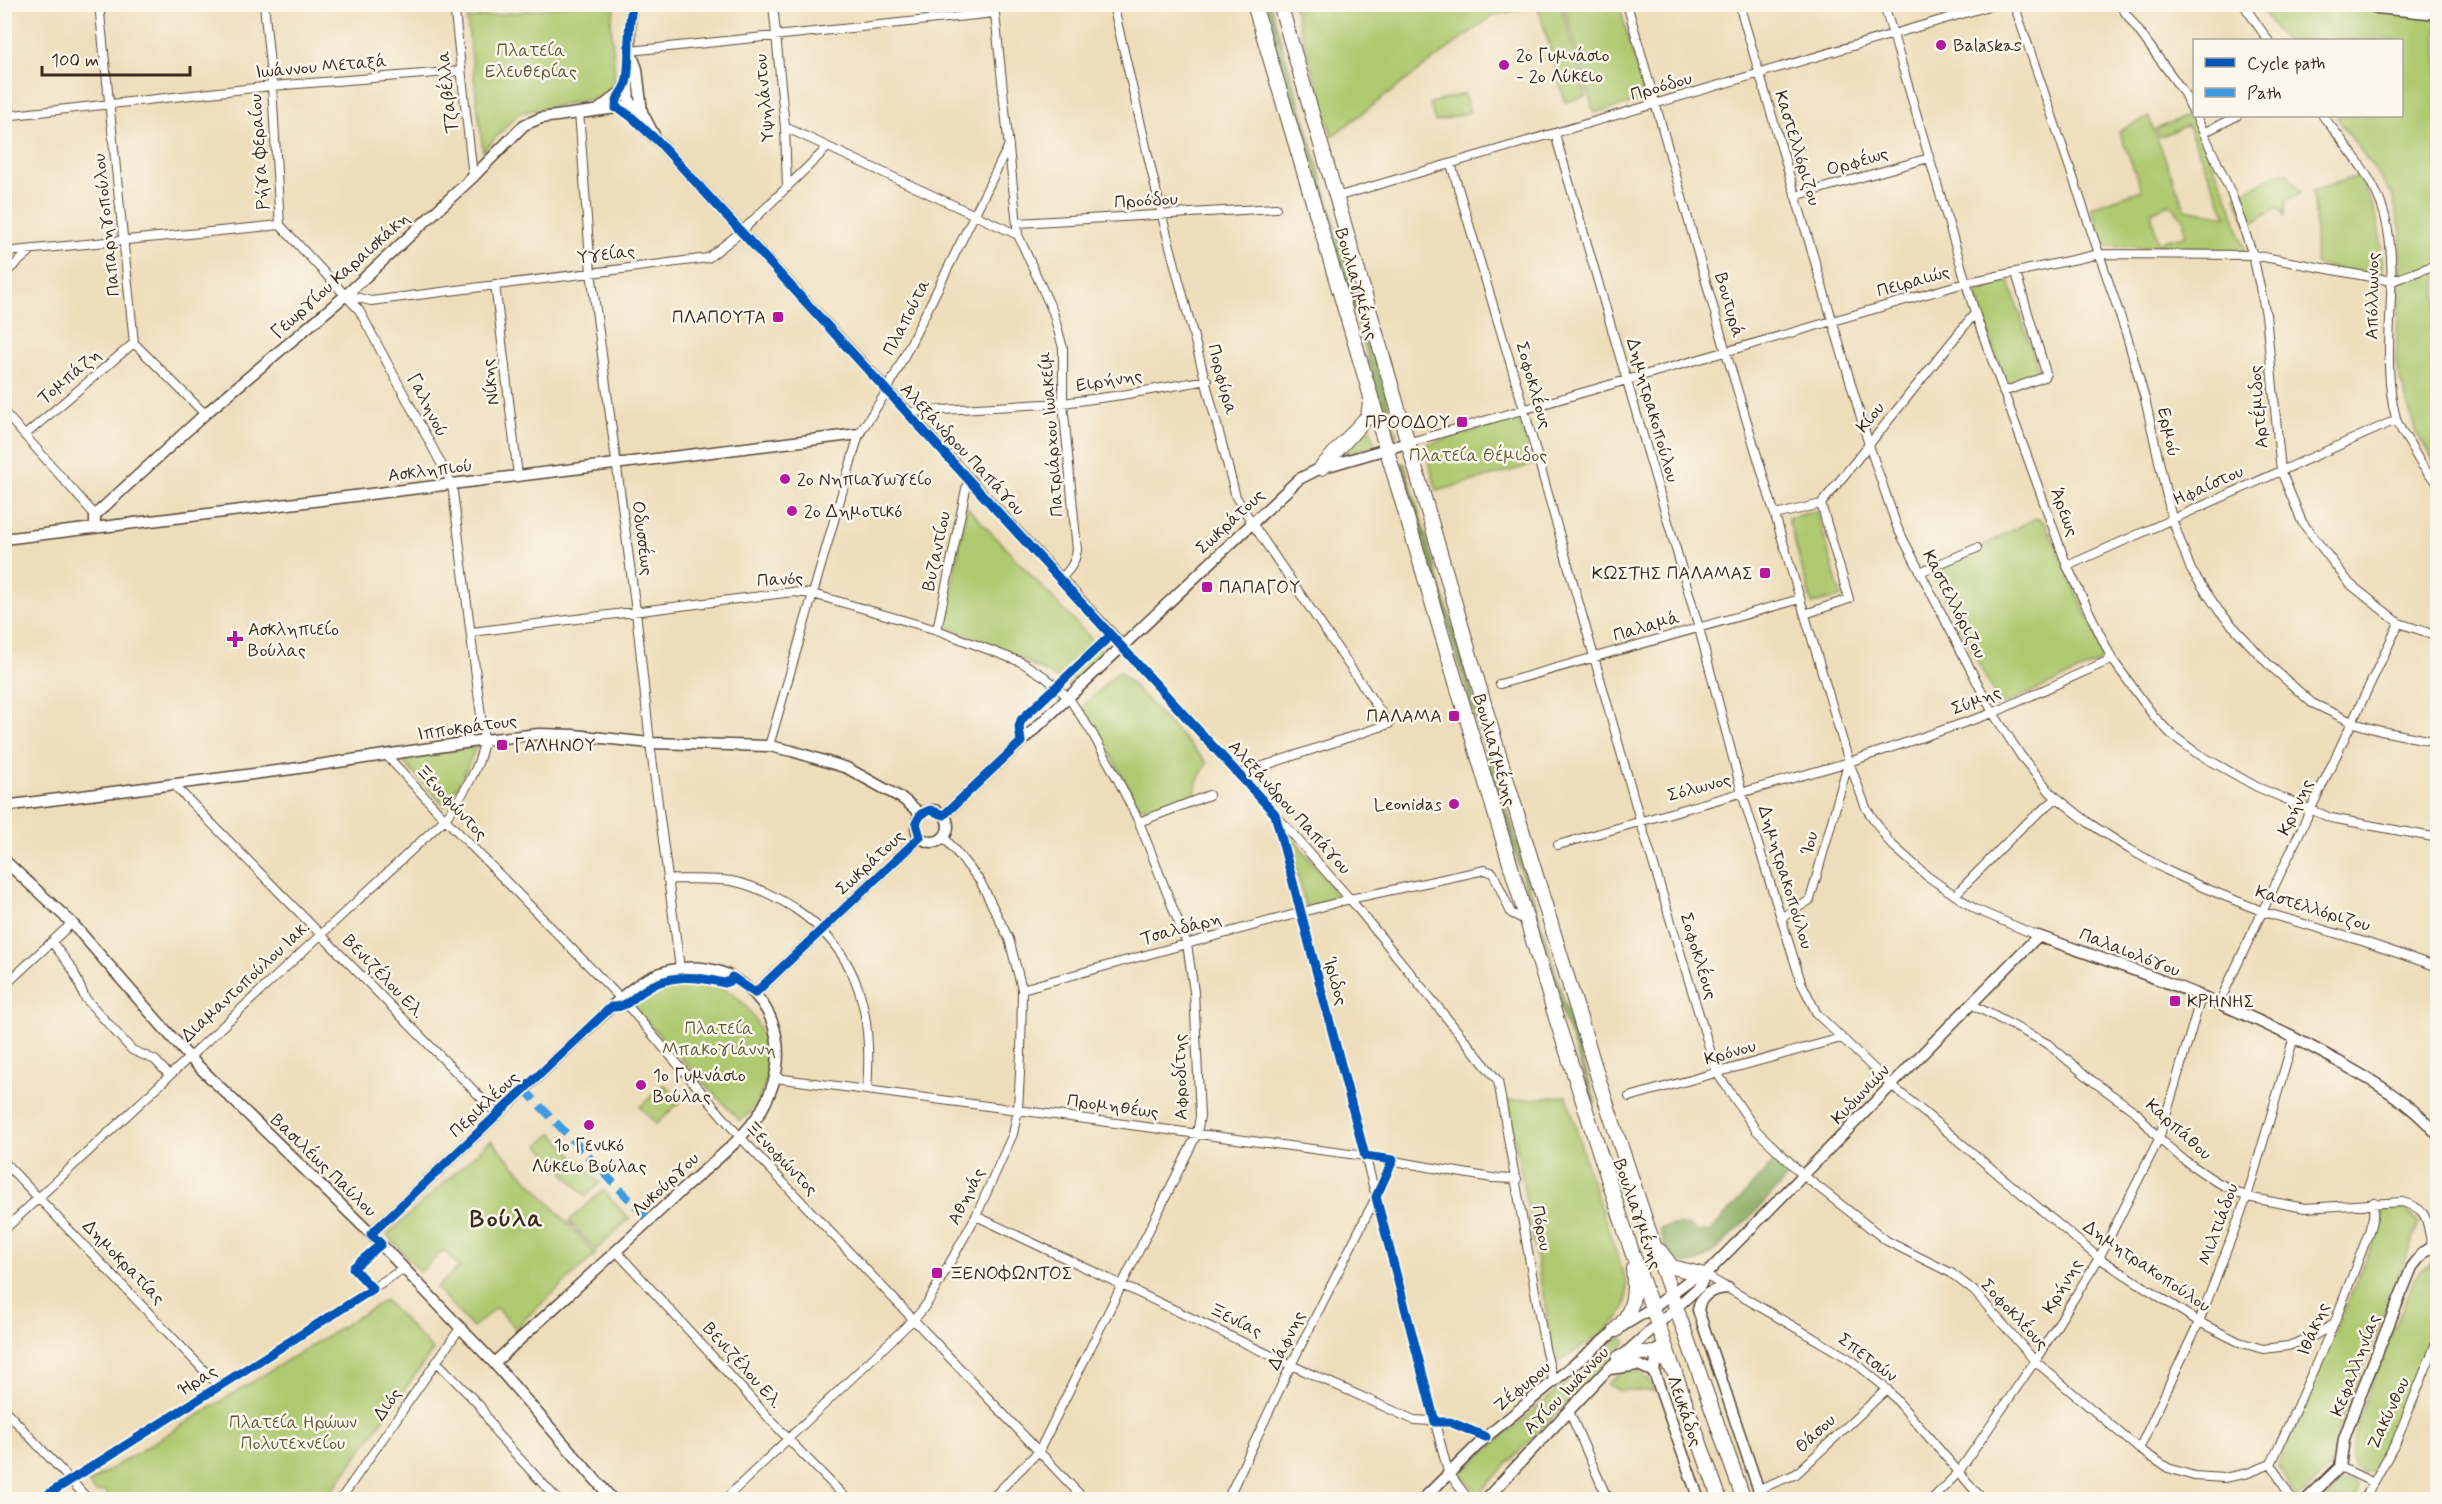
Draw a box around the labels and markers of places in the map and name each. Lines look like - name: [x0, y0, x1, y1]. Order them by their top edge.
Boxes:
- place label: Balaskas: [1953, 34, 2022, 58]
- marker: Balaskas: [1934, 38, 1948, 52]
- place label: 2ο Γυμνάσιο - 2ο Λύκειο: [1516, 44, 1610, 89]
- marker: 2ο Γυμνάσιο - 2ο Λύκειο: [1497, 58, 1511, 72]
- place label: ΠΛΑΠΟΥΤΑ: [672, 306, 766, 330]
- marker: ΠΛΑΠΟΥΤΑ: [771, 310, 785, 324]
- place label: ΠΡΟΟΔΟΥ: [1365, 411, 1450, 435]
- marker: ΠΡΟΟΔΟΥ: [1455, 415, 1469, 429]
- place label: 2ο Νηπιαγωγείο: [797, 468, 932, 492]
- marker: 2ο Νηπιαγωγείο: [778, 472, 792, 486]
- place label: 2ο Δημοτικό: [804, 500, 902, 524]
- marker: 2ο Δημοτικό: [785, 504, 799, 518]
- place label: ΚΩΣΤΗΣ ΠΑΛΑΜΑΣ: [1592, 562, 1753, 586]
- marker: ΚΩΣΤΗΣ ΠΑΛΑΜΑΣ: [1758, 566, 1772, 580]
- place label: ΠΑΠΑΓΟΥ: [1219, 576, 1300, 600]
- marker: ΠΑΠΑΓΟΥ: [1200, 580, 1214, 594]
- place label: Ασκληπιείο Βούλας: [248, 618, 339, 663]
- marker: Ασκληπιείο Βούλας: [226, 630, 244, 648]
- place label: ΠΑΛΑΜΑ: [1366, 705, 1442, 729]
- marker: ΠΑΛΑΜΑ: [1447, 709, 1461, 723]
- place label: ΓΑΛΗΝΟΥ: [514, 734, 596, 758]
- marker: ΓΑΛΗΝΟΥ: [495, 738, 509, 752]
- place label: Leonidas: [1374, 793, 1442, 817]
- marker: Leonidas: [1447, 797, 1461, 811]
- place label: ΚΡΗΝΗΣ: [2187, 990, 2255, 1014]
- marker: ΚΡΗΝΗΣ: [2168, 994, 2182, 1008]
- place label: 1ο Γυμνάσιο Βούλας: [653, 1064, 746, 1109]
- marker: 1ο Γυμνάσιο Βούλας: [634, 1078, 648, 1092]
- marker: 1ο Γενικό Λύκειο Βούλας: [582, 1118, 596, 1132]
- place label: 1ο Γενικό Λύκειο Βούλας: [531, 1134, 647, 1179]
- place label: ΞΕΝΟΦΩΝΤΟΣ: [949, 1262, 1073, 1286]
- marker: ΞΕΝΟΦΩΝΤΟΣ: [930, 1266, 944, 1280]

